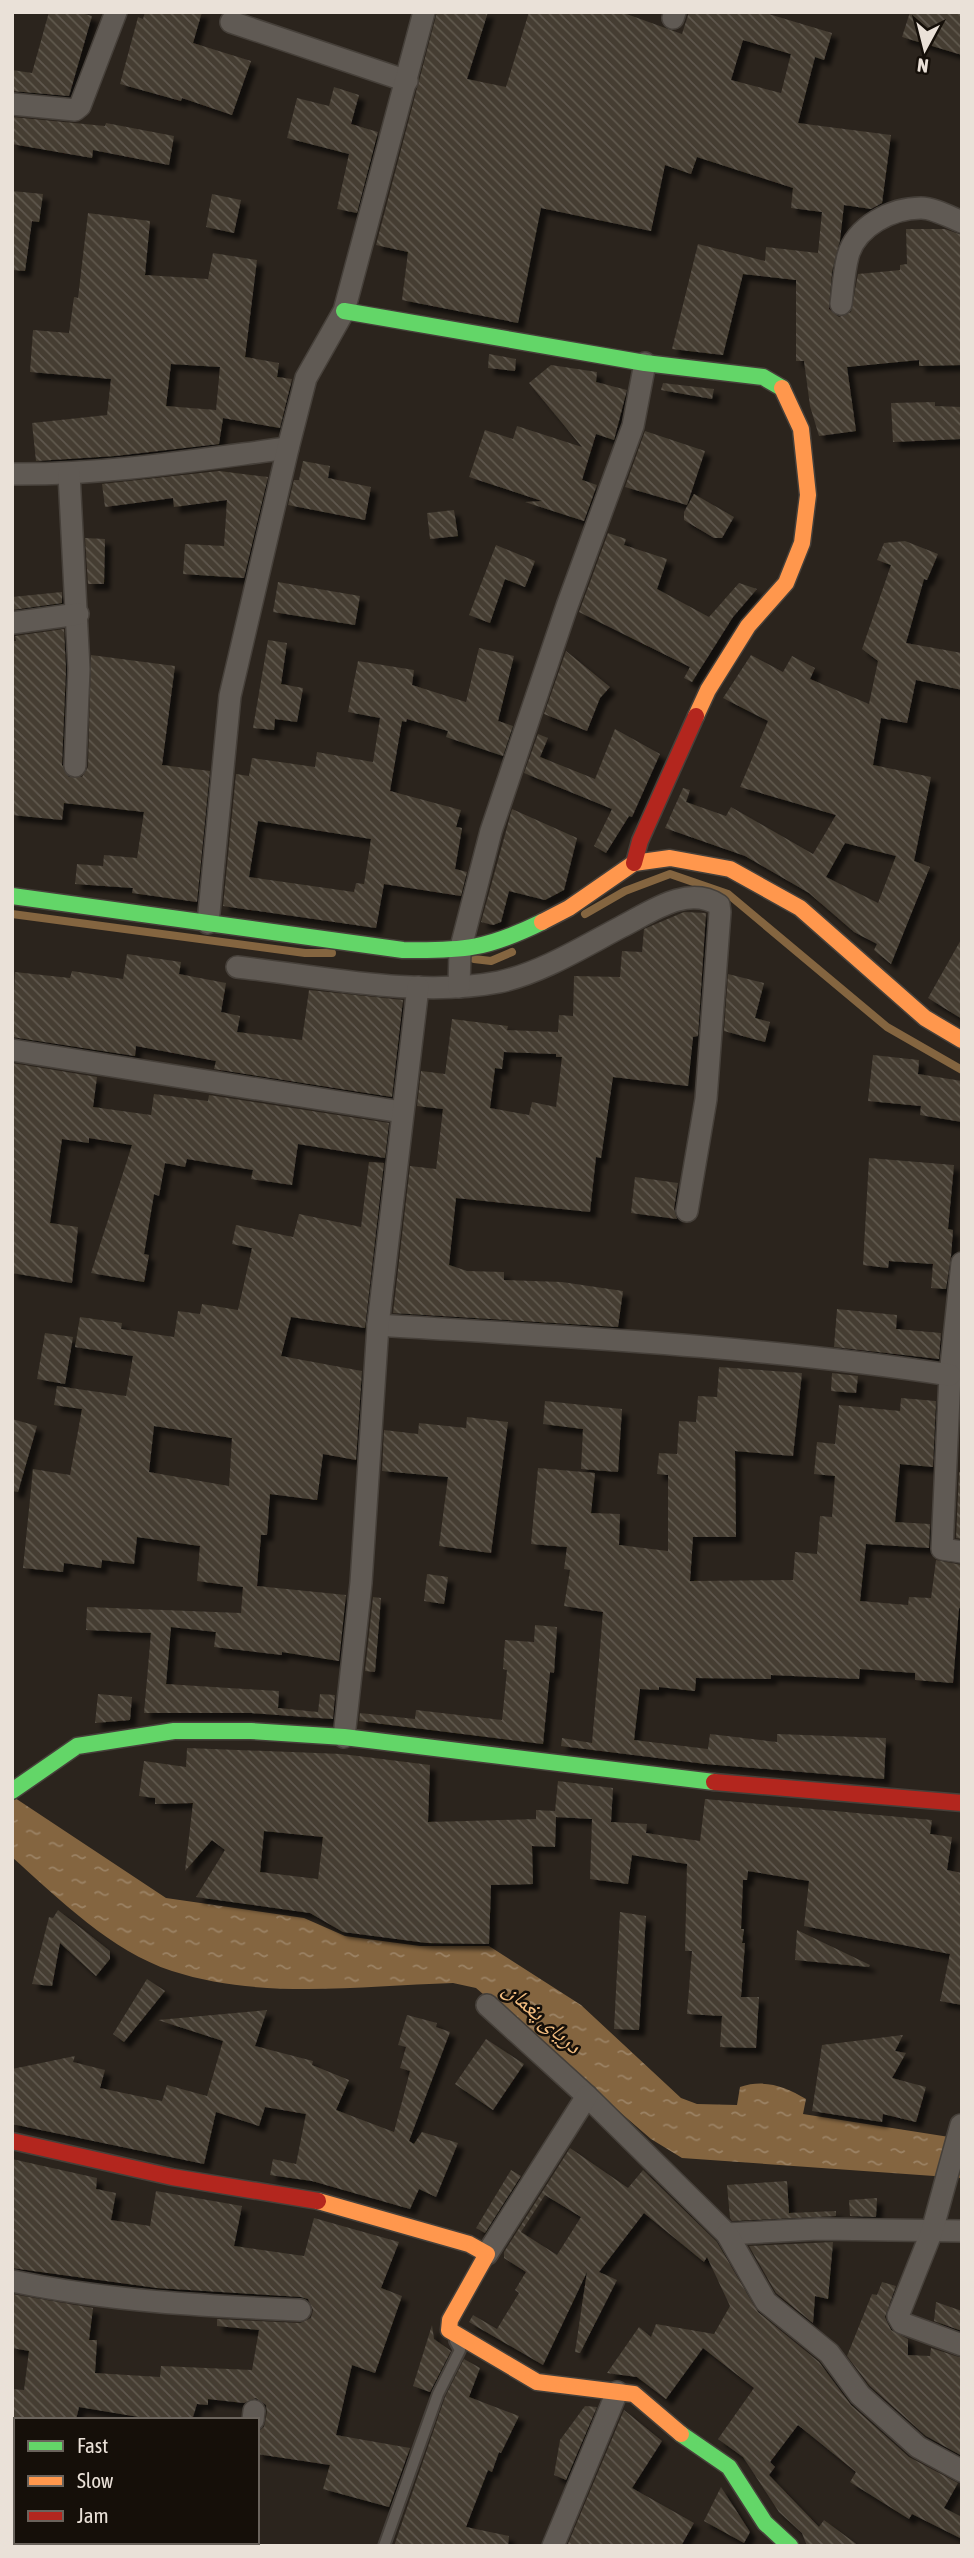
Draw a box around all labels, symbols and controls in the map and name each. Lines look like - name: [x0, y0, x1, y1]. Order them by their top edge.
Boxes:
- north arrow: [890, 14, 960, 84]
- text: N: [916, 54, 930, 77]
- water label: دریای پغمان: [497, 1975, 588, 2060]
- legend: [14, 2418, 259, 2544]
- text: Fast: [77, 2433, 108, 2457]
- text: Slow: [77, 2468, 114, 2492]
- text: Jam: [77, 2503, 109, 2527]

